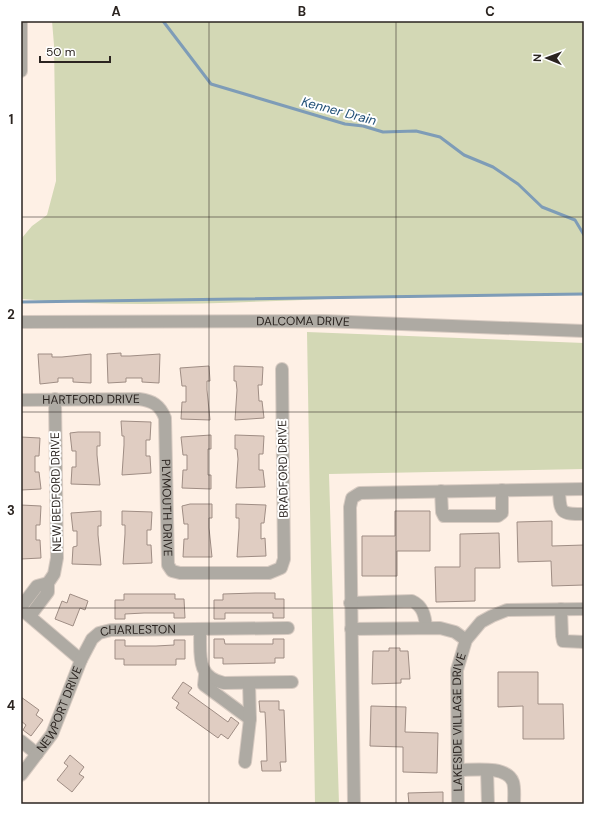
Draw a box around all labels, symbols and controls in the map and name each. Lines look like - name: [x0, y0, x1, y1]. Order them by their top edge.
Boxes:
- text: A: [111, 3, 121, 20]
- text: B: [298, 3, 306, 20]
- text: C: [485, 3, 495, 20]
- scale bar: [40, 38, 110, 64]
- north arrow: [527, 38, 567, 78]
- text: 50 m: [46, 44, 75, 60]
- text: N: [530, 54, 544, 62]
- water label: Kenner Drain: [300, 93, 378, 129]
- text: 1: [9, 111, 13, 128]
- text: 2: [7, 306, 15, 323]
- street label: DALCOMA DRIVE: [256, 313, 350, 330]
- street label: HARTFORD DRIVE: [42, 391, 140, 408]
- street label: BRADFORD DRIVE: [274, 420, 292, 518]
- street label: NEW BEDFORD DRIVE: [47, 432, 65, 552]
- street label: PLYMOUTH DRIVE: [158, 459, 176, 557]
- text: 3: [7, 502, 15, 519]
- street label: CHARLESTON: [98, 621, 176, 640]
- street label: LAKESIDE VILLAGE DRIVE: [449, 651, 470, 792]
- street label: NEWPORT DRIVE: [33, 664, 86, 756]
- text: 4: [7, 697, 15, 714]

